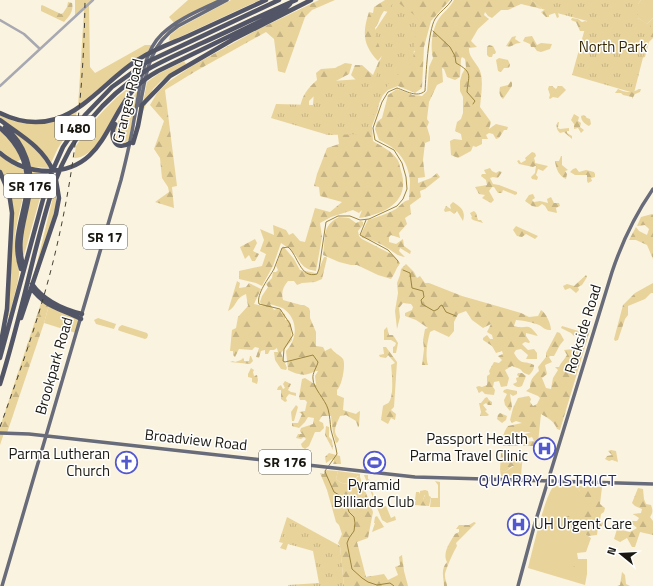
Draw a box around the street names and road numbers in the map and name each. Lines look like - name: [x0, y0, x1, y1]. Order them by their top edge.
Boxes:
- street label: Granger Road: [106, 56, 149, 146]
- road number: I 480: [55, 116, 95, 140]
- road number: SR 176: [4, 174, 56, 198]
- road number: SR 17: [83, 225, 127, 249]
- street label: Rockside Road: [558, 281, 607, 376]
- street label: Brookpark Road: [29, 314, 78, 418]
- street label: Broadview Road: [144, 423, 248, 456]
- road number: SR 176: [259, 450, 311, 474]

